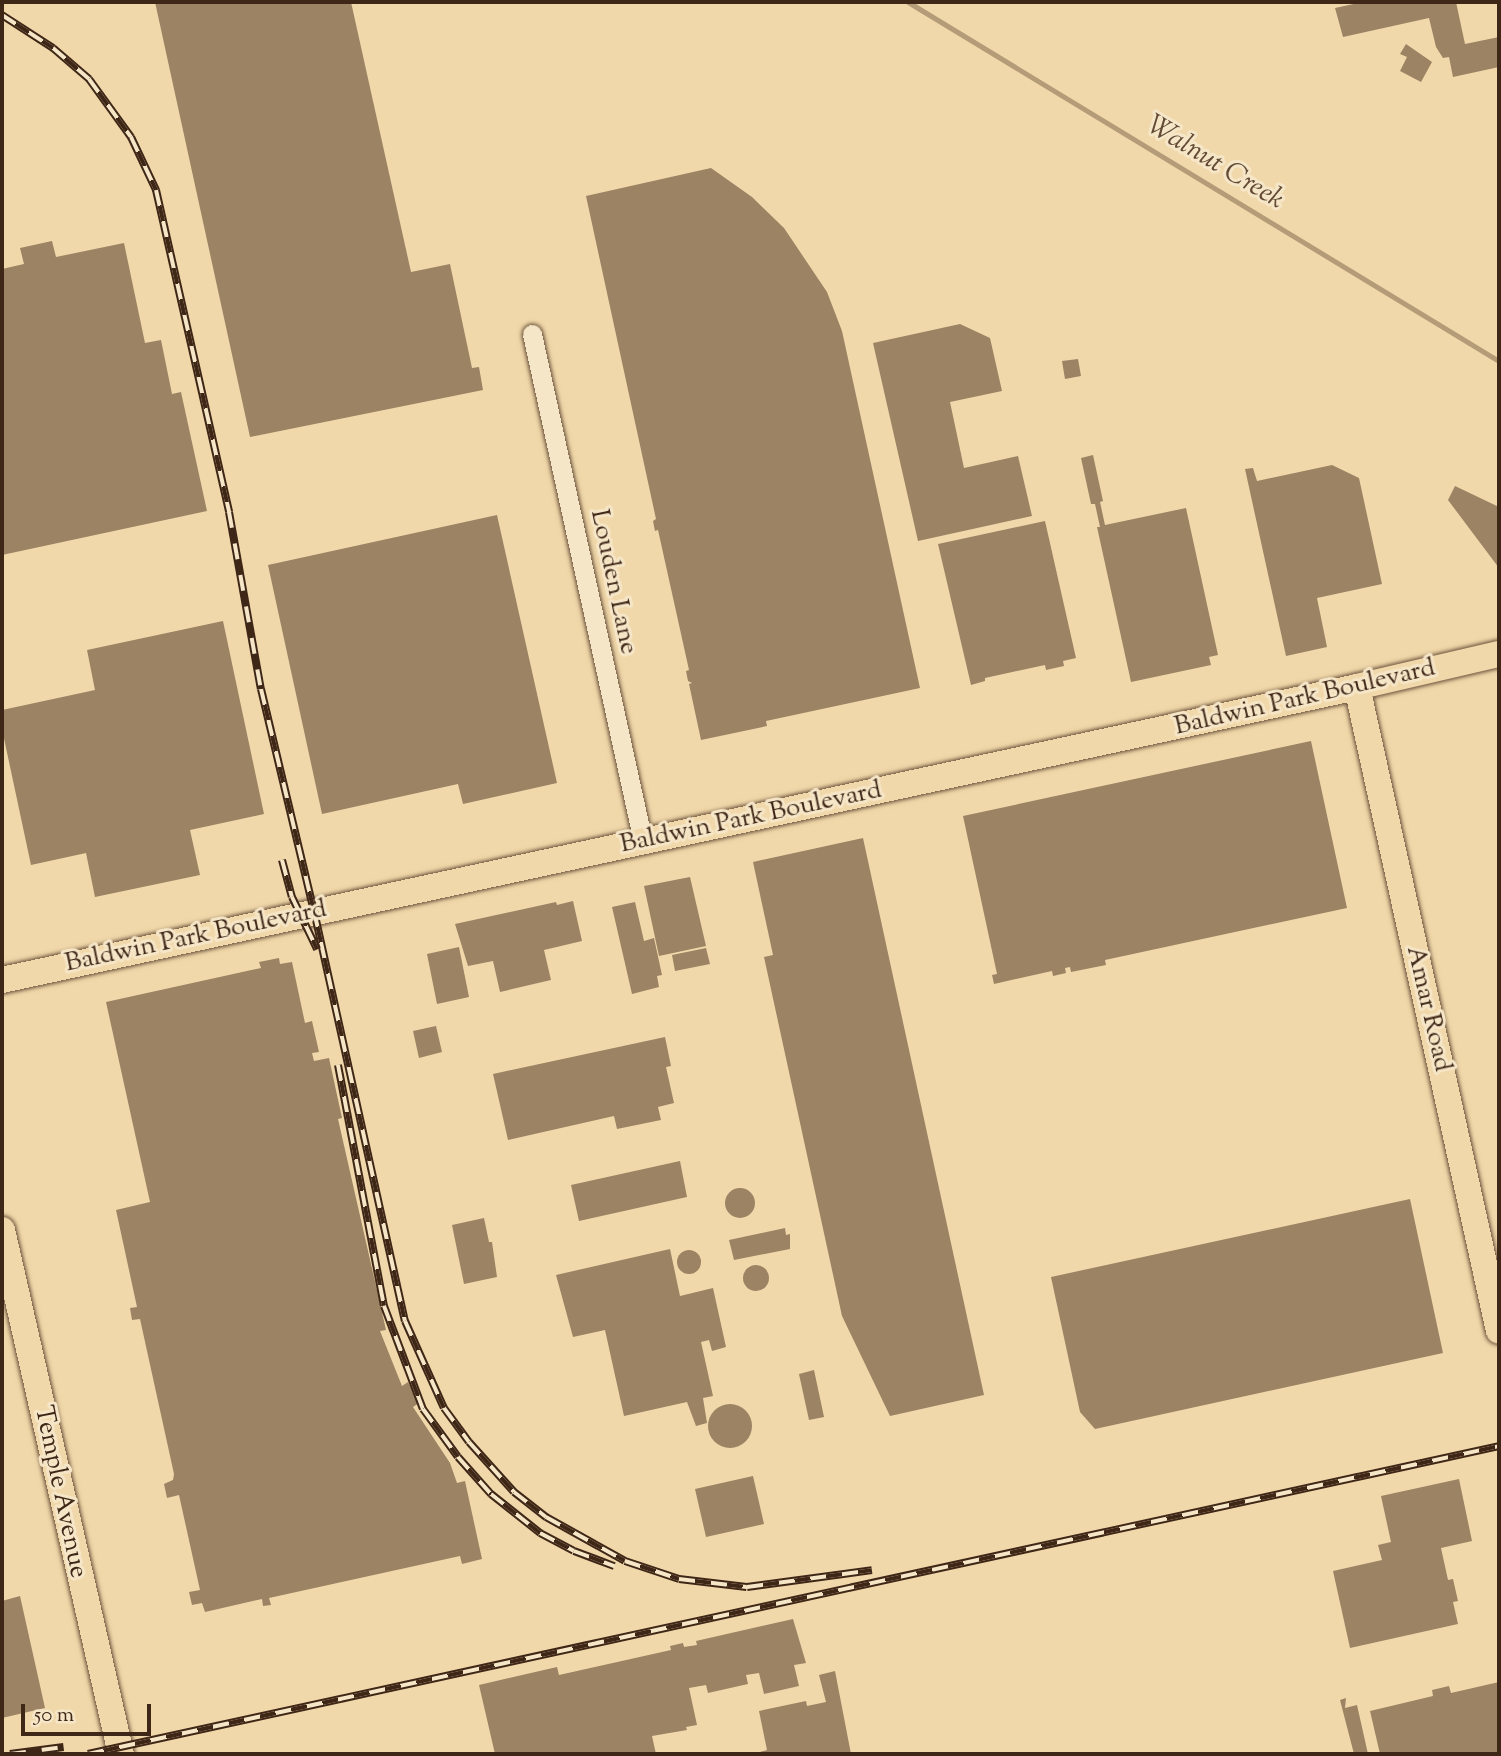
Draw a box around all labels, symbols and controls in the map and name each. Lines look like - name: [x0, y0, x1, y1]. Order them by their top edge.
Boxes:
- water label: Walnut Creek: [1140, 109, 1290, 217]
- street label: Louden Lane: [582, 507, 644, 657]
- street label: Baldwin Park Boulevard: [1172, 653, 1438, 743]
- street label: Baldwin Park Boulevard: [617, 775, 885, 861]
- street label: Baldwin Park Boulevard: [62, 894, 330, 980]
- street label: Amar Road: [1398, 943, 1458, 1075]
- street label: Temple Avenue: [27, 1403, 93, 1581]
- scale bar: [24, 1690, 154, 1734]
- text: 50 m: [34, 1701, 74, 1731]

